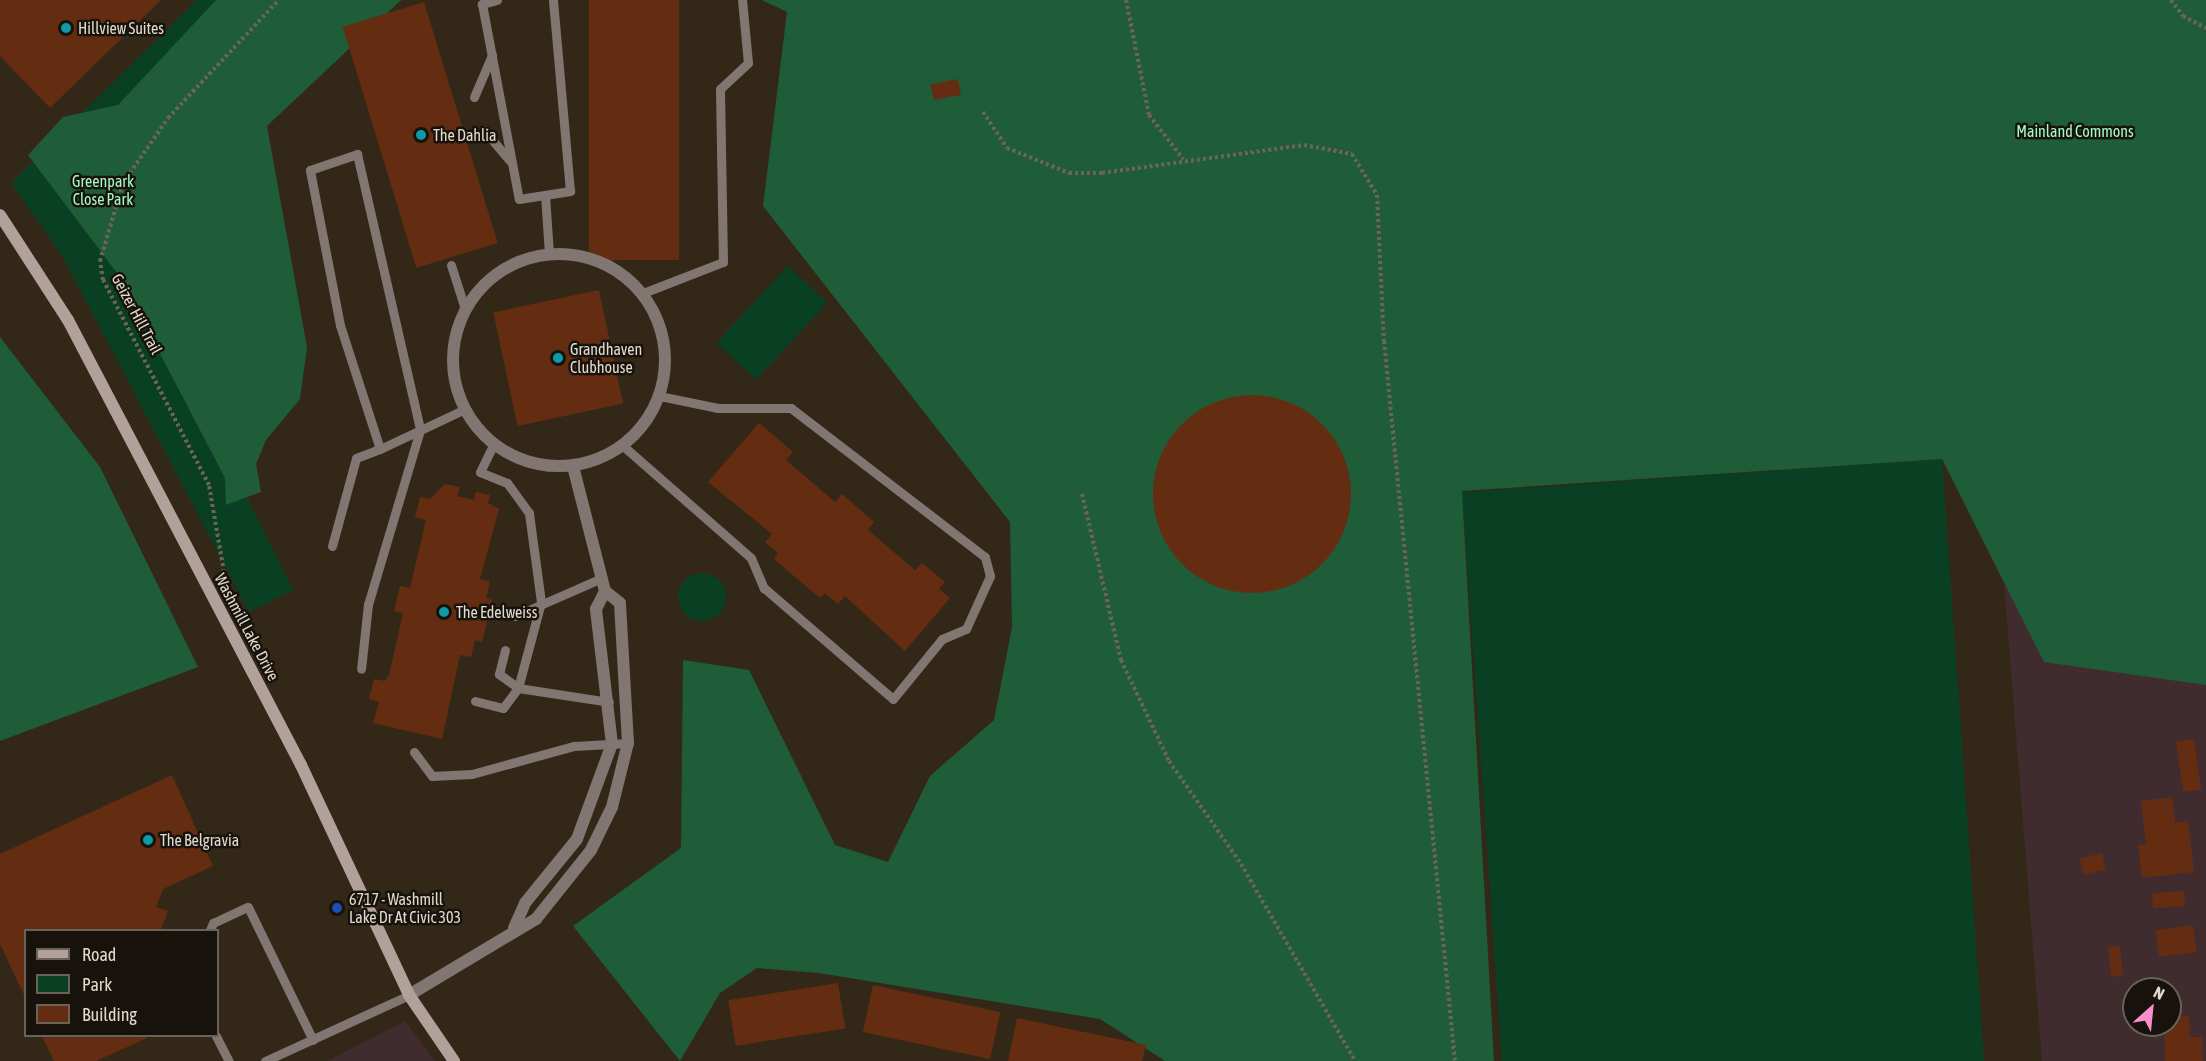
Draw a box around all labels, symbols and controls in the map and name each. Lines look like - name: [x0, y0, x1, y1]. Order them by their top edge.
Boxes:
- place label: Hillview Suites: [78, 18, 164, 38]
- marker: Hillview Suites: [59, 21, 73, 35]
- park label: Mainland Commons: [2016, 121, 2134, 141]
- place label: The Dahlia: [433, 125, 496, 145]
- marker: The Dahlia: [414, 128, 428, 142]
- park label: Greenpark Close Park: [72, 171, 134, 209]
- street label: Geizer Hill Trail: [108, 270, 166, 358]
- place label: Grandhaven Clubhouse: [570, 339, 642, 377]
- marker: Grandhaven Clubhouse: [551, 351, 565, 365]
- street label: Washmill Lake Drive: [211, 570, 283, 684]
- place label: The Edelweiss: [456, 602, 537, 622]
- marker: The Edelweiss: [437, 605, 451, 619]
- place label: The Belgravia: [160, 830, 239, 850]
- marker: The Belgravia: [141, 833, 155, 847]
- place label: 6717 - Washmill Lake Dr At Civic 303: [349, 889, 461, 927]
- marker: 6717 - Washmill Lake Dr At Civic 303: [330, 901, 344, 915]
- legend: [24, 929, 219, 1037]
- text: Road: [82, 944, 116, 965]
- text: Park: [82, 974, 112, 995]
- north arrow: [2122, 977, 2182, 1037]
- text: N: [2151, 983, 2168, 1003]
- text: Building: [82, 1004, 137, 1025]

